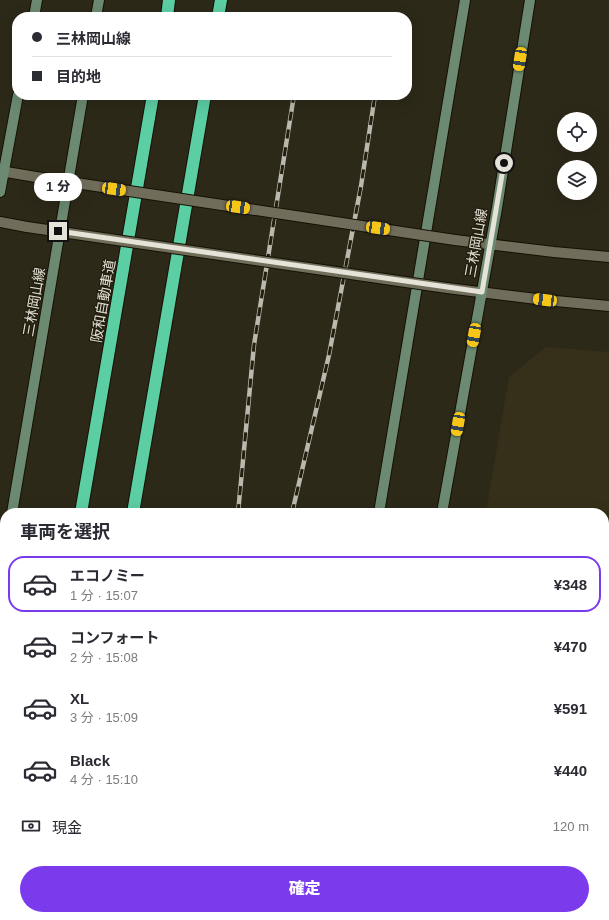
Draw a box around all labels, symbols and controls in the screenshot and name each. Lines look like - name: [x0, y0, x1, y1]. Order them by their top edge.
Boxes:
- text: 三林岡山線: [56, 30, 131, 47]
- car: [512, 46, 528, 72]
- text: 目的地: [56, 68, 101, 85]
- map controls: [557, 112, 597, 200]
- button: locate: [557, 112, 597, 152]
- route start: [495, 154, 513, 172]
- button: layers: [557, 160, 597, 200]
- callout: 1 分: [34, 173, 82, 201]
- text: 1 分: [46, 179, 70, 194]
- car: [101, 181, 127, 197]
- car: [225, 199, 251, 215]
- street label: 三林岡山線: [462, 207, 490, 279]
- car: [365, 220, 391, 236]
- route end: [49, 222, 67, 240]
- street label: 阪和自動車道: [88, 258, 118, 344]
- street label: 三林岡山線: [20, 266, 48, 338]
- car: [532, 293, 558, 307]
- car: [466, 322, 482, 348]
- car: [450, 411, 466, 437]
- text: 車両を選択: [20, 522, 110, 542]
- icon: car: [22, 566, 58, 602]
- text: エコノミー: [70, 567, 145, 584]
- text: ¥348: [554, 576, 587, 593]
- text: 1 分 · 15:07: [70, 588, 138, 603]
- icon: car: [22, 628, 58, 664]
- text: コンフォート: [70, 629, 160, 646]
- text: ¥470: [554, 638, 587, 655]
- text: 2 分 · 15:08: [70, 650, 138, 665]
- icon: car: [22, 690, 58, 726]
- text: XL: [70, 690, 89, 707]
- text: ¥591: [554, 700, 587, 717]
- text: 3 分 · 15:09: [70, 710, 138, 725]
- icon: car: [22, 752, 58, 788]
- text: Black: [70, 752, 110, 769]
- text: ¥440: [554, 762, 587, 779]
- text: 4 分 · 15:10: [70, 772, 138, 787]
- icon: cash: [20, 815, 42, 837]
- text: 現金: [52, 819, 82, 836]
- text: 120 m: [553, 819, 589, 834]
- button: 確定: [20, 866, 589, 912]

